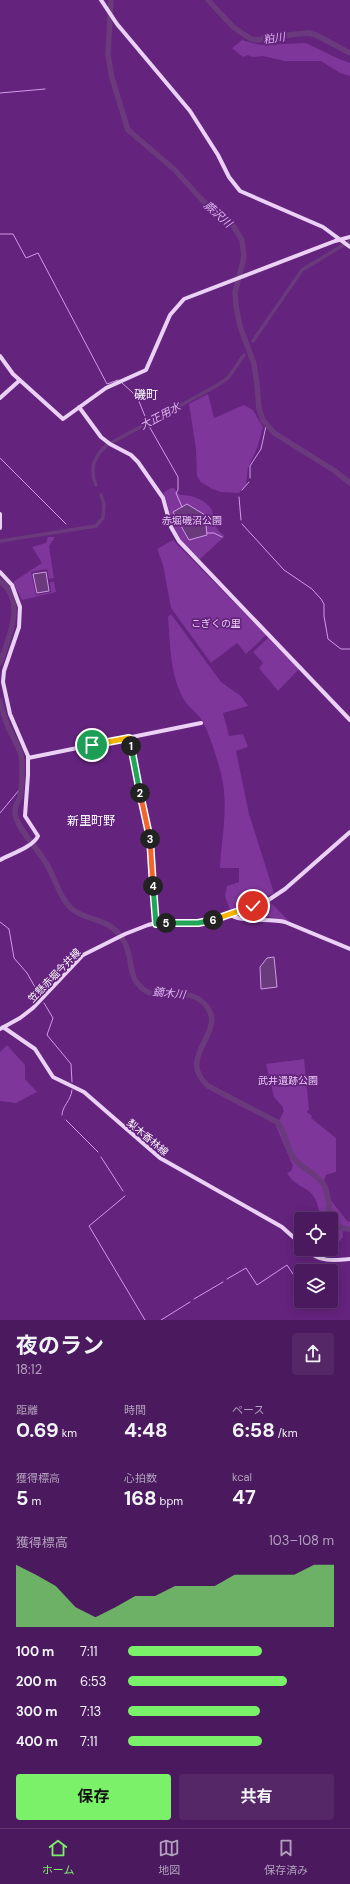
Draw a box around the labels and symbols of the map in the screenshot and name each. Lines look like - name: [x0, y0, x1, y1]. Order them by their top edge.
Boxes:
- water label: 粕川: [262, 29, 287, 46]
- water label: 蕨沢川: [201, 198, 236, 231]
- district label: 磯町: [134, 387, 158, 403]
- water label: 大正用水: [137, 399, 184, 433]
- park label: 赤堀磯沼公園: [162, 514, 222, 527]
- park label: こぎくの里: [191, 617, 241, 630]
- pin: [75, 728, 109, 762]
- pin: 1: [121, 736, 141, 756]
- pin: 2: [130, 783, 150, 803]
- district label: 新里町野: [67, 813, 115, 829]
- pin: 3: [140, 829, 160, 849]
- pin: 4: [143, 876, 163, 896]
- pin: [236, 889, 270, 923]
- pin: 6: [203, 910, 223, 930]
- pin: 5: [156, 913, 176, 933]
- street label: 笠懸赤堀今井線: [25, 946, 83, 1005]
- water label: 鏑木川: [152, 984, 187, 1002]
- park label: 武井遺跡公園: [258, 1074, 318, 1087]
- street label: 梨木香林線: [124, 1116, 171, 1158]

